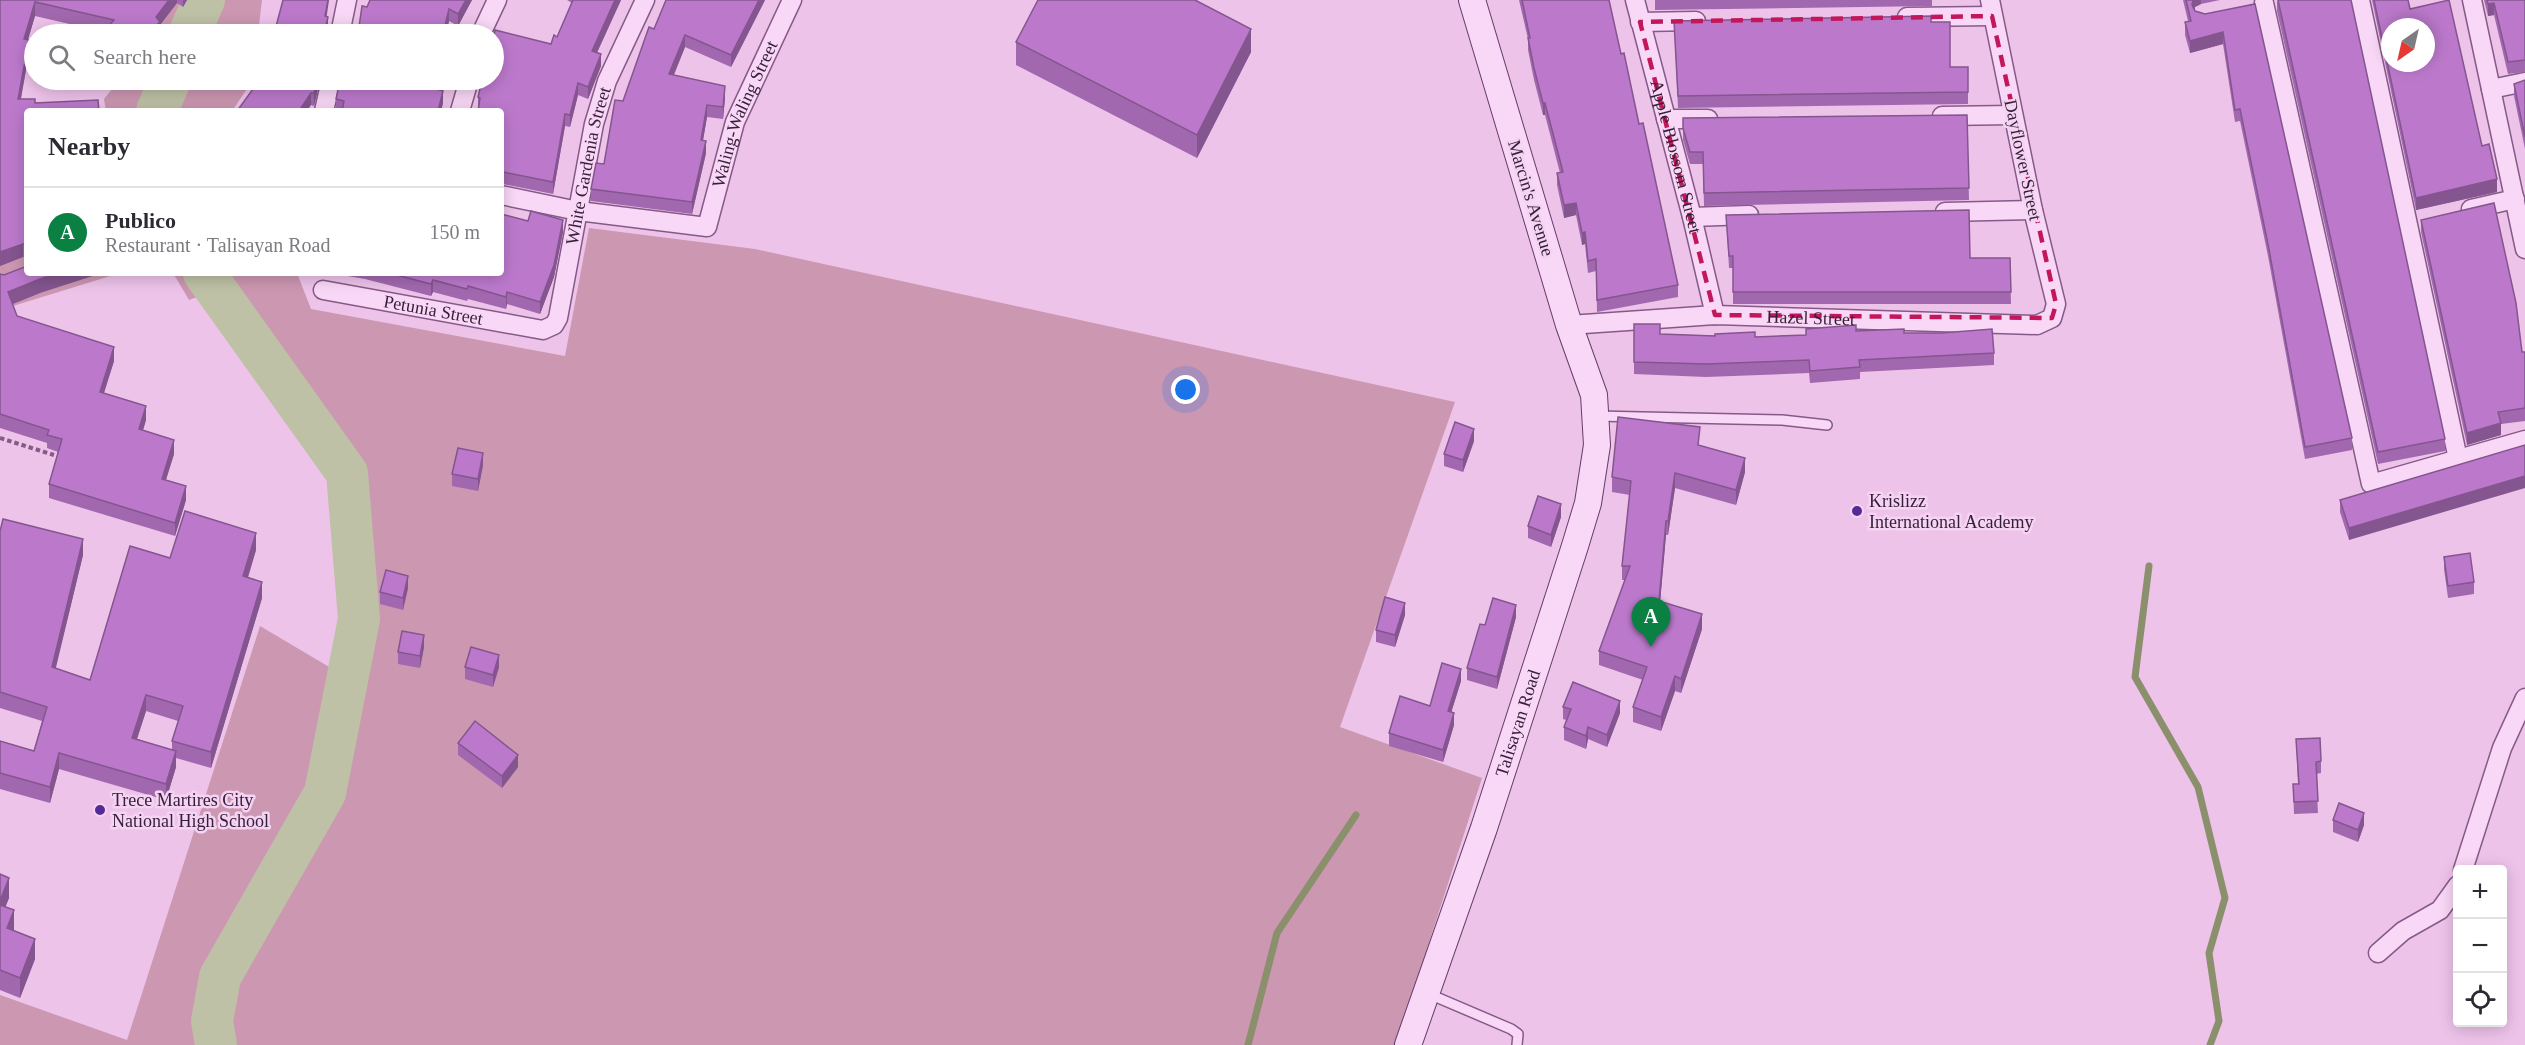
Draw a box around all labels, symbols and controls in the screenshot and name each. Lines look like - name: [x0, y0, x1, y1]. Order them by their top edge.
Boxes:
- north arrow: [2381, 18, 2435, 72]
- search box: [24, 24, 504, 90]
- street label: Waling-Waling Street: [708, 38, 782, 189]
- icon: search: [45, 41, 78, 74]
- text: Search here: [93, 44, 196, 69]
- street label: Apple Blossom Street: [1646, 78, 1706, 236]
- street label: White Gardenia Street: [562, 84, 615, 246]
- street label: Dayflower Street: [2000, 98, 2046, 222]
- text: Nearby: [48, 132, 130, 161]
- street label: Marcin's Avenue: [1504, 138, 1558, 258]
- text: Publico: [105, 208, 176, 233]
- text: A: [60, 221, 75, 243]
- text: 150 m: [429, 221, 480, 243]
- text: Restaurant · Talisayan Road: [105, 234, 330, 256]
- street label: Petunia Street: [382, 291, 484, 329]
- street label: Hazel Street: [1766, 307, 1855, 329]
- your location: [1171, 375, 1200, 404]
- place label: Krislizz International Academy: [1869, 491, 2033, 532]
- marker: Krislizz International Academy: [1850, 504, 1864, 518]
- pin: A: [1632, 598, 1670, 647]
- street label: Talisayan Road: [1491, 667, 1544, 779]
- place label: Trece Martires City National High School: [112, 790, 269, 831]
- marker: Trece Martires City National High School: [93, 803, 107, 817]
- map controls: [2453, 865, 2507, 1027]
- button: +: [2453, 865, 2507, 919]
- button: −: [2453, 919, 2507, 973]
- button: locate: [2453, 973, 2507, 1027]

